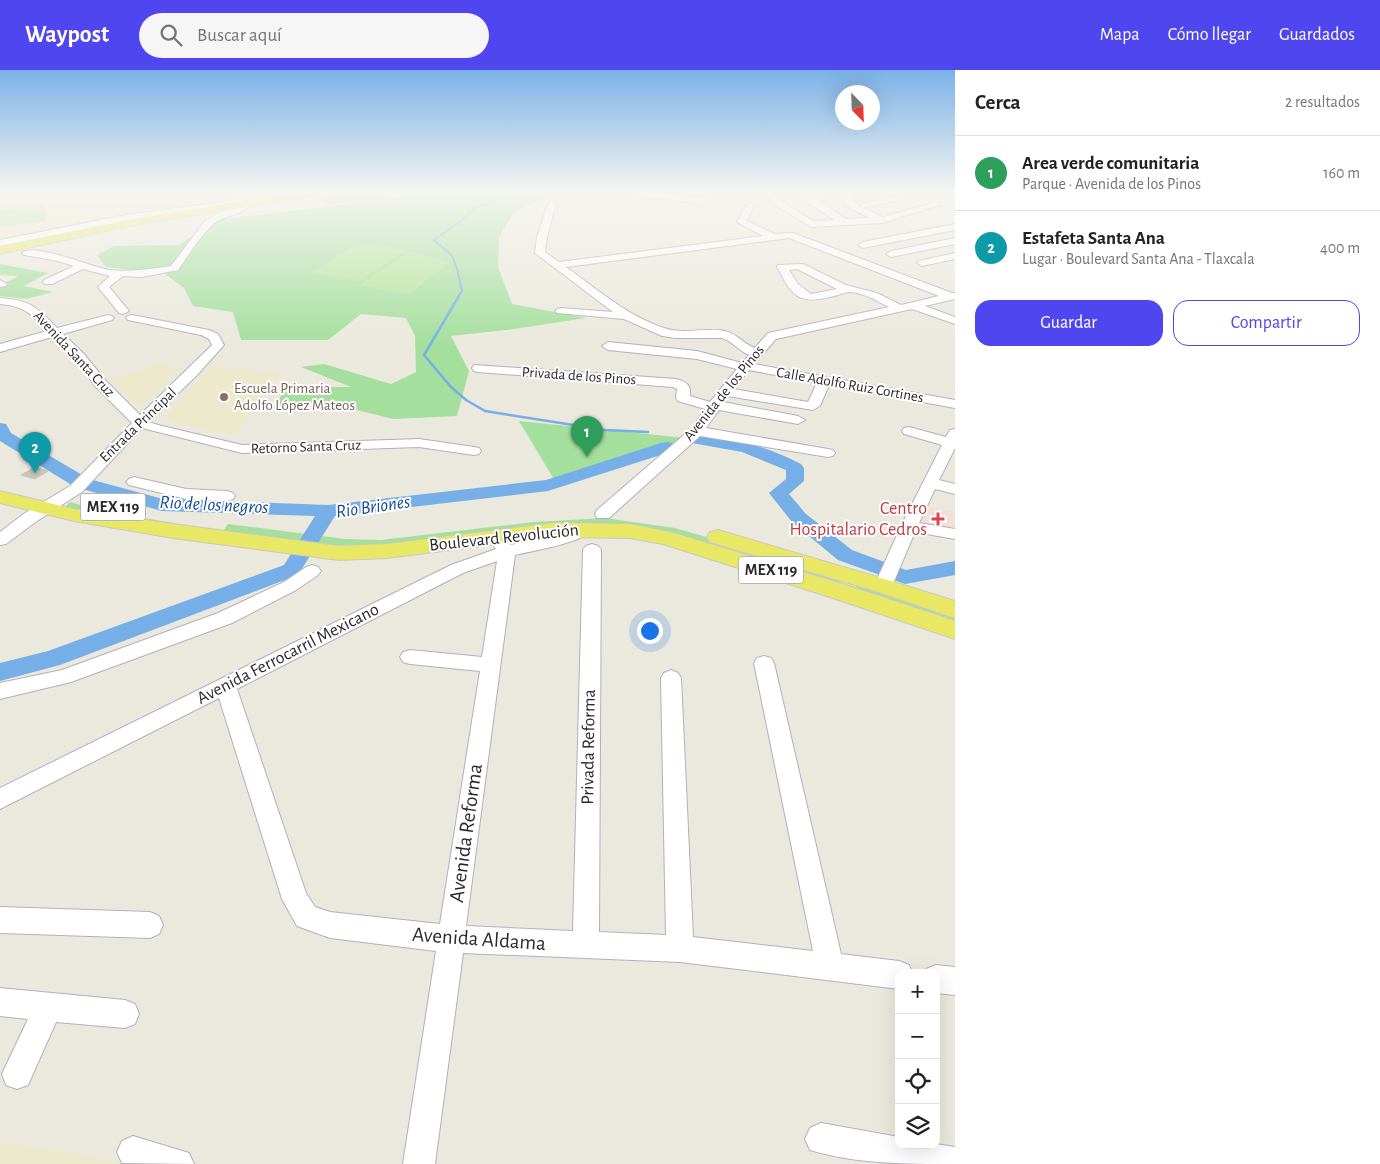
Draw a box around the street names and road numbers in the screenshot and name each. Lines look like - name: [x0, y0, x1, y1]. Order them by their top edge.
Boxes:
- street label: Avenida Santa Cruz: [30, 308, 118, 400]
- street label: Avenida de los Pinos: [681, 342, 767, 444]
- street label: Privada de los Pinos: [521, 365, 637, 387]
- street label: Calle Adolfo Ruiz Cortines: [775, 365, 925, 405]
- street label: Entrada Principal: [97, 385, 179, 465]
- street label: Retorno Santa Cruz: [250, 438, 362, 456]
- road number: MEX 119: [80, 494, 146, 521]
- street label: Boulevard Revolución: [428, 521, 580, 555]
- road number: MEX 119: [738, 556, 804, 584]
- street label: Avenida Ferrocarril Mexicano: [194, 600, 382, 708]
- street label: Privada Reforma: [579, 689, 599, 805]
- street label: Avenida Reforma: [446, 762, 486, 904]
- street label: Avenida Aldama: [411, 924, 547, 954]

